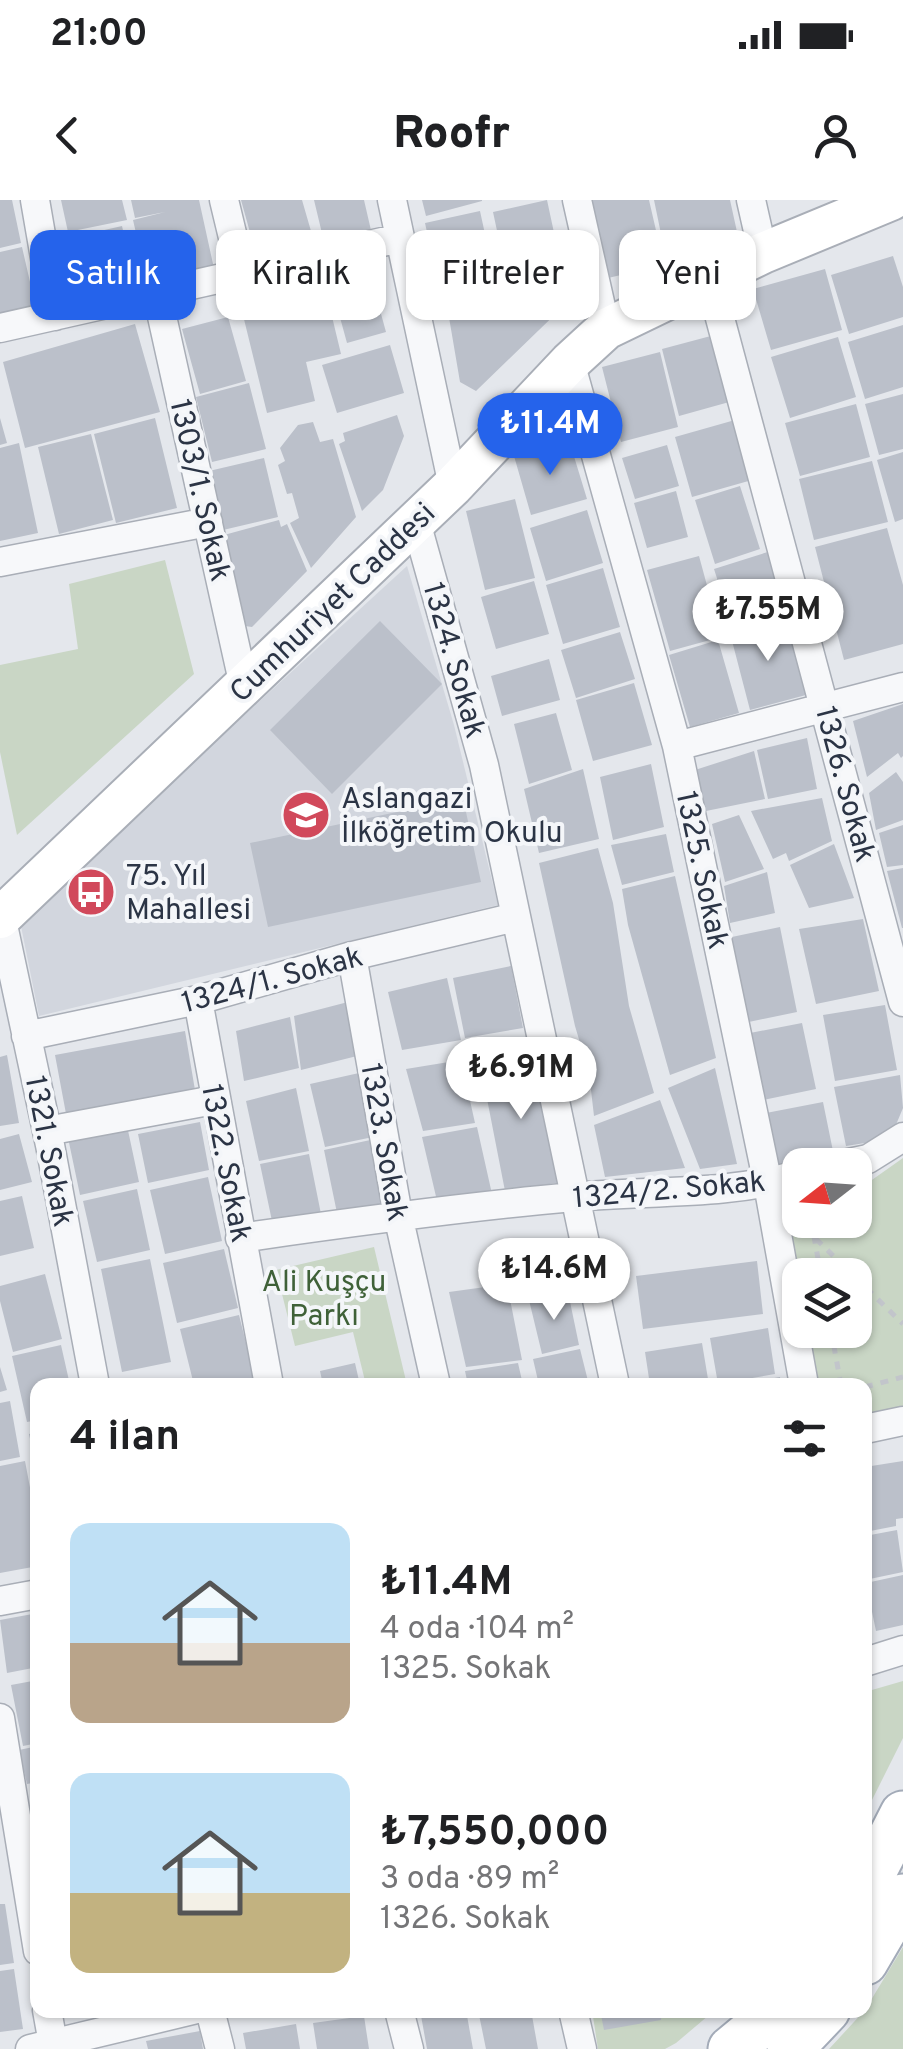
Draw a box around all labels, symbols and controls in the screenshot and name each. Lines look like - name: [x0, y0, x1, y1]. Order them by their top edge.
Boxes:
- text: 21:00: [50, 11, 148, 60]
- text: Roofr: [393, 107, 510, 164]
- icon: back: [40, 108, 95, 163]
- icon: person: [808, 108, 863, 163]
- chip: Satılık: [30, 230, 196, 320]
- chip: Kiralık: [216, 230, 386, 320]
- chip: Filtreler: [406, 230, 599, 320]
- chip: Yeni: [619, 230, 756, 320]
- pin: ₺11.4M: [469, 393, 631, 478]
- street label: 1303/1. Sokak: [160, 396, 238, 585]
- text: ₺11.4M: [499, 405, 601, 445]
- street label: Cumhuriyet Caddesi: [223, 496, 444, 712]
- street label: 1324. Sokak: [413, 579, 492, 743]
- pin: ₺7.55M: [687, 579, 849, 664]
- text: ₺7.55M: [715, 591, 821, 631]
- street label: 1326. Sokak: [805, 703, 882, 867]
- place label: Aslangazi İlköğretim Okulu: [341, 782, 563, 853]
- street label: 1325. Sokak: [666, 788, 735, 953]
- school or university icon: Aslangazi İlköğretim Okulu: [280, 789, 332, 841]
- place label: 75. Yıl Mahallesi: [126, 859, 251, 930]
- bus stop icon: 75. Yıl Mahallesi: [65, 866, 117, 918]
- street label: 1324/1. Sokak: [178, 939, 367, 1023]
- pin: ₺6.91M: [440, 1037, 602, 1122]
- text: ₺6.91M: [468, 1049, 574, 1089]
- street label: 1323. Sokak: [350, 1061, 415, 1224]
- street label: 1321. Sokak: [15, 1073, 80, 1230]
- street label: 1322. Sokak: [191, 1081, 258, 1246]
- north arrow: [782, 1148, 872, 1238]
- map controls: [782, 1148, 872, 1348]
- street label: 1324/2. Sokak: [571, 1165, 767, 1218]
- pin: ₺14.6M: [473, 1238, 635, 1323]
- text: ₺14.6M: [500, 1250, 608, 1290]
- button: layers: [782, 1258, 872, 1348]
- park label: Ali Kuşçu Parkı: [262, 1265, 386, 1336]
- icon: filters: [777, 1411, 832, 1466]
- text: 4 ilan: [70, 1412, 180, 1465]
- text: ₺11.4M: [380, 1557, 513, 1610]
- icon: home: [150, 1563, 270, 1683]
- text: 4 oda · 104 m²: [380, 1610, 574, 1650]
- text: 1325. Sokak: [380, 1650, 551, 1690]
- text: ₺7,550,000: [380, 1807, 609, 1860]
- icon: home: [150, 1813, 270, 1933]
- text: 3 oda · 89 m²: [380, 1860, 559, 1900]
- text: 1326. Sokak: [380, 1900, 550, 1940]

